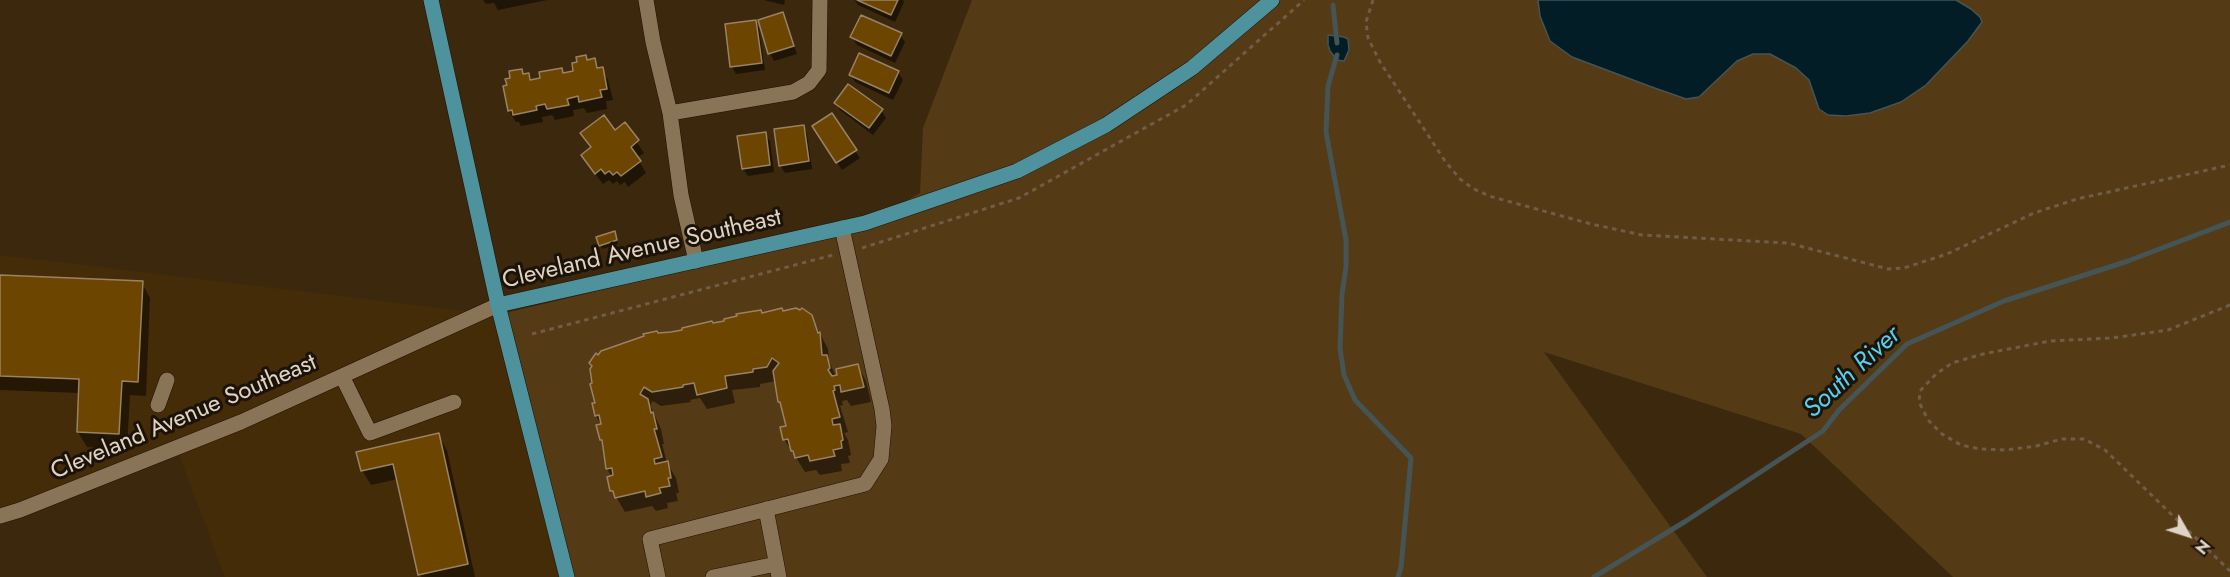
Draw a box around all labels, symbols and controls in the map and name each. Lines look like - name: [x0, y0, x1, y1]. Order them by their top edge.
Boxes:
- street label: Cleveland Avenue Southeast: [500, 204, 784, 296]
- water label: South River: [1798, 320, 1908, 426]
- street label: Cleveland Avenue Southeast: [47, 349, 321, 487]
- north arrow: [2158, 505, 2218, 565]
- text: N: [2189, 534, 2215, 559]

